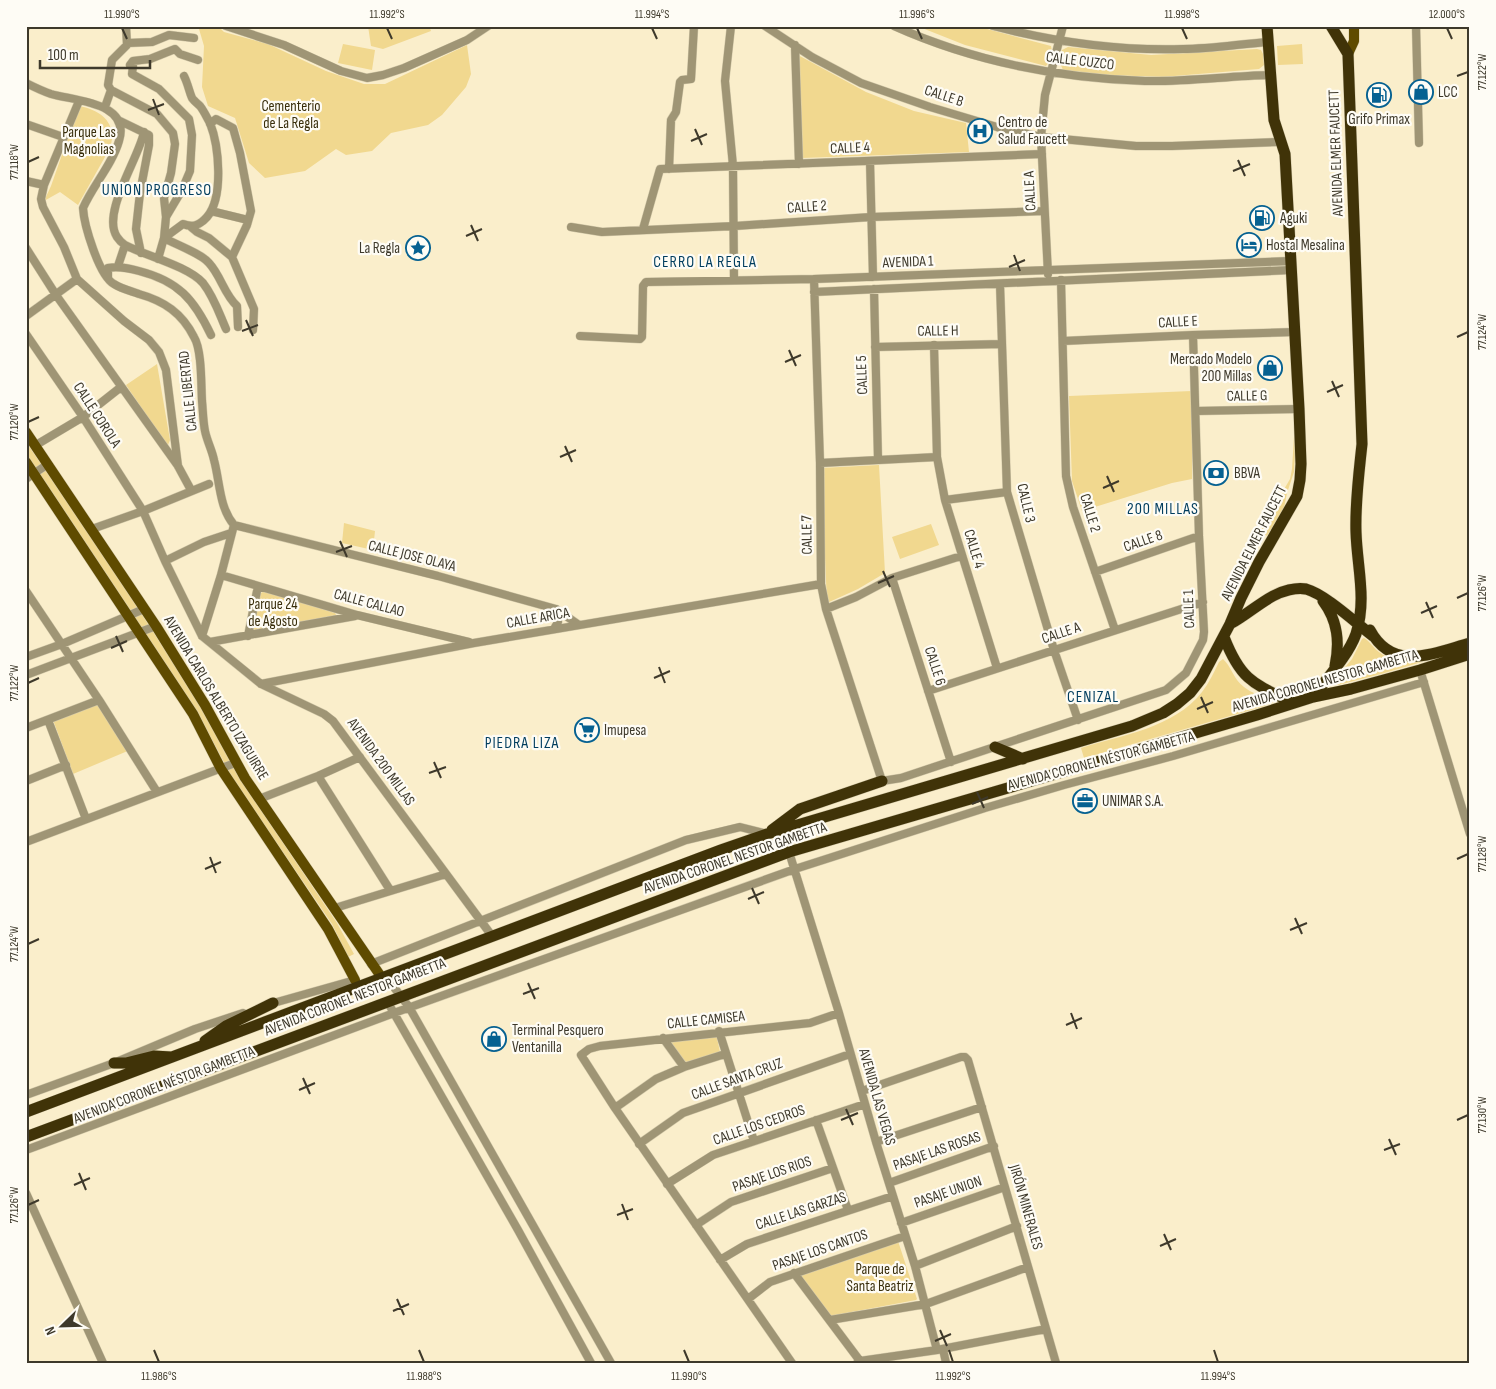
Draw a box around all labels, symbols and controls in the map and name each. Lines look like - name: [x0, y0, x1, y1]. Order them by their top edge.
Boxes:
- text: 11.990°S: [104, 7, 140, 22]
- text: 11.992°S: [369, 7, 405, 22]
- text: 11.994°S: [635, 7, 669, 22]
- text: 11.996°S: [899, 7, 935, 22]
- text: 11.998°S: [1164, 7, 1200, 22]
- text: 12.000°S: [1429, 7, 1465, 22]
- scale bar: [40, 38, 150, 70]
- text: 100 m: [48, 46, 79, 65]
- street label: CALLE CUZCO: [1045, 47, 1115, 75]
- text: 77.122°W: [1475, 54, 1490, 90]
- shop icon: LCC: [1408, 79, 1434, 105]
- street label: CALLE B: [922, 81, 966, 111]
- fuel station icon: Grifo Primax: [1366, 82, 1392, 108]
- place label: LCC: [1438, 83, 1458, 102]
- street label: AVENIDA ELMER FAUCETT: [1324, 89, 1348, 218]
- park label: Cementerio de La Regla: [261, 97, 321, 133]
- place label: Grifo Primax: [1348, 110, 1410, 129]
- place label: Centro de Salud Faucett: [998, 113, 1067, 149]
- hospital icon: Centro de Salud Faucett: [967, 118, 993, 144]
- park label: Parque Las Magnolias: [62, 123, 116, 159]
- street label: CALLE 4: [830, 138, 870, 158]
- text: 77.118°W: [7, 144, 22, 180]
- street label: CALLE A: [1019, 170, 1041, 211]
- district label: UNION PROGRESO: [102, 181, 212, 200]
- street label: CALLE 2: [787, 196, 827, 218]
- fuel station icon: Aguki: [1249, 205, 1275, 231]
- place label: Aguki: [1279, 209, 1308, 228]
- hotel icon: Hostal Mesalina: [1236, 232, 1262, 258]
- place icon: La Regla: [405, 235, 431, 261]
- place label: Hostal Mesalina: [1266, 236, 1345, 255]
- place label: La Regla: [359, 239, 400, 258]
- street label: AVENIDA 1: [881, 252, 934, 272]
- district label: CERRO LA REGLA: [653, 253, 757, 272]
- street label: CALLE E: [1158, 311, 1198, 333]
- text: 77.124°W: [1475, 314, 1490, 350]
- street label: CALLE H: [917, 321, 959, 341]
- street label: CALLE LIBERTAD: [174, 350, 202, 432]
- place label: Mercado Modelo 200 Millas: [1170, 350, 1252, 386]
- street label: CALLE 5: [852, 355, 872, 395]
- shop icon: Mercado Modelo 200 Millas: [1257, 355, 1283, 381]
- street label: CALLE COROLA: [69, 379, 126, 452]
- street label: CALLE G: [1226, 386, 1268, 406]
- text: 77.120°W: [7, 403, 22, 440]
- bank icon: BBVA: [1203, 460, 1229, 486]
- place label: BBVA: [1234, 464, 1261, 483]
- street label: CALLE 3: [1012, 482, 1040, 524]
- street label: AVENIDA ELMER FAUCETT: [1216, 482, 1291, 605]
- street label: CALLE 2: [1075, 491, 1105, 535]
- district label: 200 MILLAS: [1127, 500, 1199, 519]
- street label: CALLE 7: [797, 515, 817, 555]
- street label: CALLE 8: [1121, 526, 1165, 556]
- street label: CALLE 4: [959, 527, 989, 571]
- street label: CALLE JOSE OLAYA: [366, 536, 458, 576]
- text: 77.126°W: [1475, 574, 1490, 611]
- street label: CALLE CALLAO: [332, 585, 406, 621]
- street label: CALLE 1: [1179, 589, 1199, 629]
- park label: Parque 24 de Agosto: [248, 595, 298, 631]
- street label: CALLE ARICA: [505, 603, 571, 633]
- street label: AVENIDA CARLOS ALBERTO IZAGUIRRE: [159, 612, 273, 784]
- street label: CALLE A: [1039, 618, 1083, 648]
- street label: CALLE 6: [920, 644, 950, 688]
- street label: AVENIDA CORONEL NESTOR GAMBETTA: [1229, 645, 1421, 717]
- text: 77.122°W: [7, 665, 22, 701]
- district label: CENIZAL: [1067, 688, 1119, 707]
- street label: AVENIDA 200 MILLAS: [342, 714, 419, 809]
- supermarket icon: Imupesa: [574, 717, 600, 743]
- place label: Imupesa: [604, 721, 646, 740]
- street label: AVENIDA CORONEL NÉSTOR GAMBETTA: [1005, 727, 1197, 795]
- district label: PIEDRA LIZA: [485, 734, 559, 753]
- office icon: UNIMAR S.A.: [1072, 788, 1098, 814]
- place label: UNIMAR S.A.: [1102, 792, 1164, 811]
- street label: AVENIDA CORONEL NESTOR GAMBETTA: [640, 817, 830, 899]
- text: 77.128°W: [1475, 835, 1490, 872]
- text: 77.124°W: [7, 926, 22, 962]
- street label: AVENIDA CORONEL NESTOR GAMBETTA: [261, 953, 449, 1041]
- street label: CALLE CAMISEA: [666, 1006, 746, 1034]
- place label: Terminal Pesquero Ventanilla: [512, 1021, 604, 1057]
- shop icon: Terminal Pesquero Ventanilla: [481, 1026, 507, 1052]
- street label: AVENIDA CORONEL NÉSTOR GAMBETTA: [70, 1041, 258, 1129]
- street label: AVENIDA LAS VEGAS: [854, 1046, 900, 1147]
- street label: CALLE SANTA CRUZ: [689, 1054, 785, 1104]
- text: 77.130°W: [1475, 1096, 1490, 1133]
- street label: CALLE LOS CEDROS: [710, 1100, 808, 1150]
- street label: PASAJE LAS ROSAS: [891, 1127, 983, 1175]
- street label: PASAJE LOS RIOS: [730, 1152, 814, 1196]
- street label: JIRÓN MINERALES: [1005, 1161, 1047, 1252]
- street label: PASAJE UNION: [912, 1172, 984, 1212]
- text: 77.126°W: [7, 1186, 22, 1223]
- street label: CALLE LAS GARZAS: [753, 1187, 849, 1235]
- street label: PASAJE LOS CANTOS: [770, 1225, 870, 1275]
- park label: Parque de Santa Beatriz: [847, 1260, 914, 1296]
- north arrow: [38, 1302, 88, 1352]
- text: N: [41, 1324, 60, 1338]
- text: 11.986°S: [141, 1369, 177, 1384]
- text: 11.988°S: [406, 1369, 442, 1384]
- text: 11.990°S: [671, 1369, 707, 1384]
- text: 11.992°S: [935, 1369, 971, 1384]
- text: 11.994°S: [1201, 1369, 1235, 1384]

